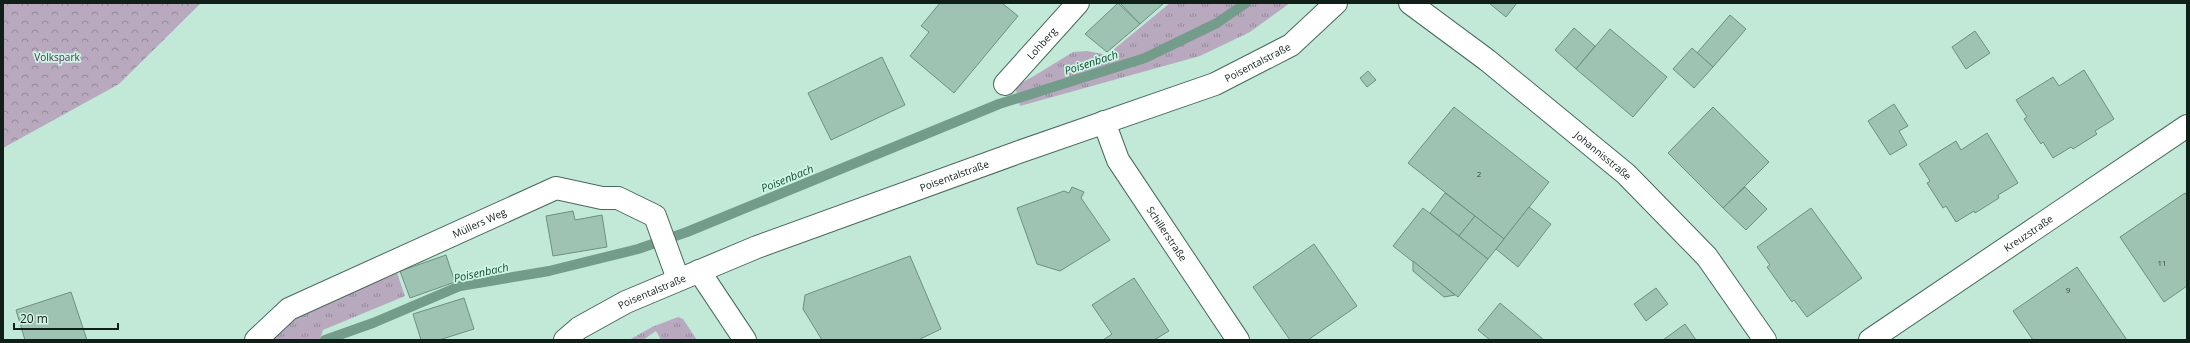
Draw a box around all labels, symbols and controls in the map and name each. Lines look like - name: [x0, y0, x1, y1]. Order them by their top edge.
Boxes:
- street label: Lohberg: [1024, 24, 1060, 62]
- street label: Poisentalstraße: [1222, 39, 1293, 85]
- water label: Poisenbach: [1062, 46, 1120, 78]
- park label: Volkspark: [34, 50, 81, 64]
- street label: Johannisstraße: [1571, 127, 1635, 183]
- street label: Poisentalstraße: [918, 156, 991, 194]
- water label: Poisenbach: [758, 161, 816, 195]
- house number: 2: [1477, 168, 1482, 179]
- street label: Schillerstraße: [1144, 203, 1191, 264]
- street label: Müllers Weg: [450, 204, 509, 241]
- street label: Kreuzstraße: [2001, 211, 2056, 255]
- house number: 11: [2157, 257, 2167, 268]
- water label: Poisenbach: [452, 259, 510, 285]
- street label: Poisentalstraße: [615, 271, 688, 312]
- house number: 9: [2066, 284, 2071, 295]
- scale bar: [14, 305, 118, 331]
- text: 20 m: [20, 310, 48, 327]

